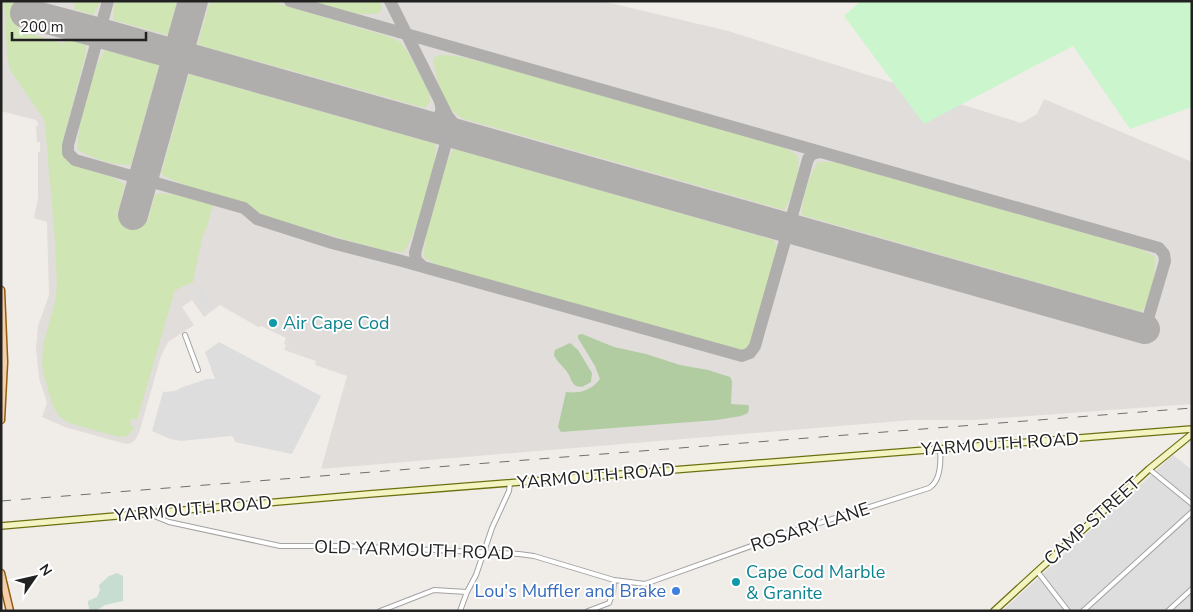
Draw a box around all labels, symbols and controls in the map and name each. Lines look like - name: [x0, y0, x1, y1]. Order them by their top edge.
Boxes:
- scale bar: [12, 10, 146, 42]
- text: 200 m: [20, 17, 64, 37]
- place label: Air Cape Cod: [283, 311, 389, 335]
- marker: Air Cape Cod: [267, 317, 279, 329]
- street label: YARMOUTH ROAD: [919, 427, 1080, 462]
- street label: YARMOUTH ROAD: [515, 457, 676, 495]
- street label: CAMP STREET: [1039, 471, 1145, 571]
- street label: YARMOUTH ROAD: [112, 490, 273, 528]
- street label: ROSARY LANE: [748, 496, 872, 558]
- street label: OLD YARMOUTH ROAD: [314, 535, 514, 565]
- north arrow: [10, 552, 60, 602]
- text: N: [35, 560, 56, 580]
- place label: Cape Cod Marble & Granite: [746, 560, 885, 605]
- marker: Cape Cod Marble & Granite: [730, 576, 742, 588]
- place label: Lou's Muffler and Brake: [475, 579, 666, 603]
- marker: Lou's Muffler and Brake: [670, 585, 682, 597]

